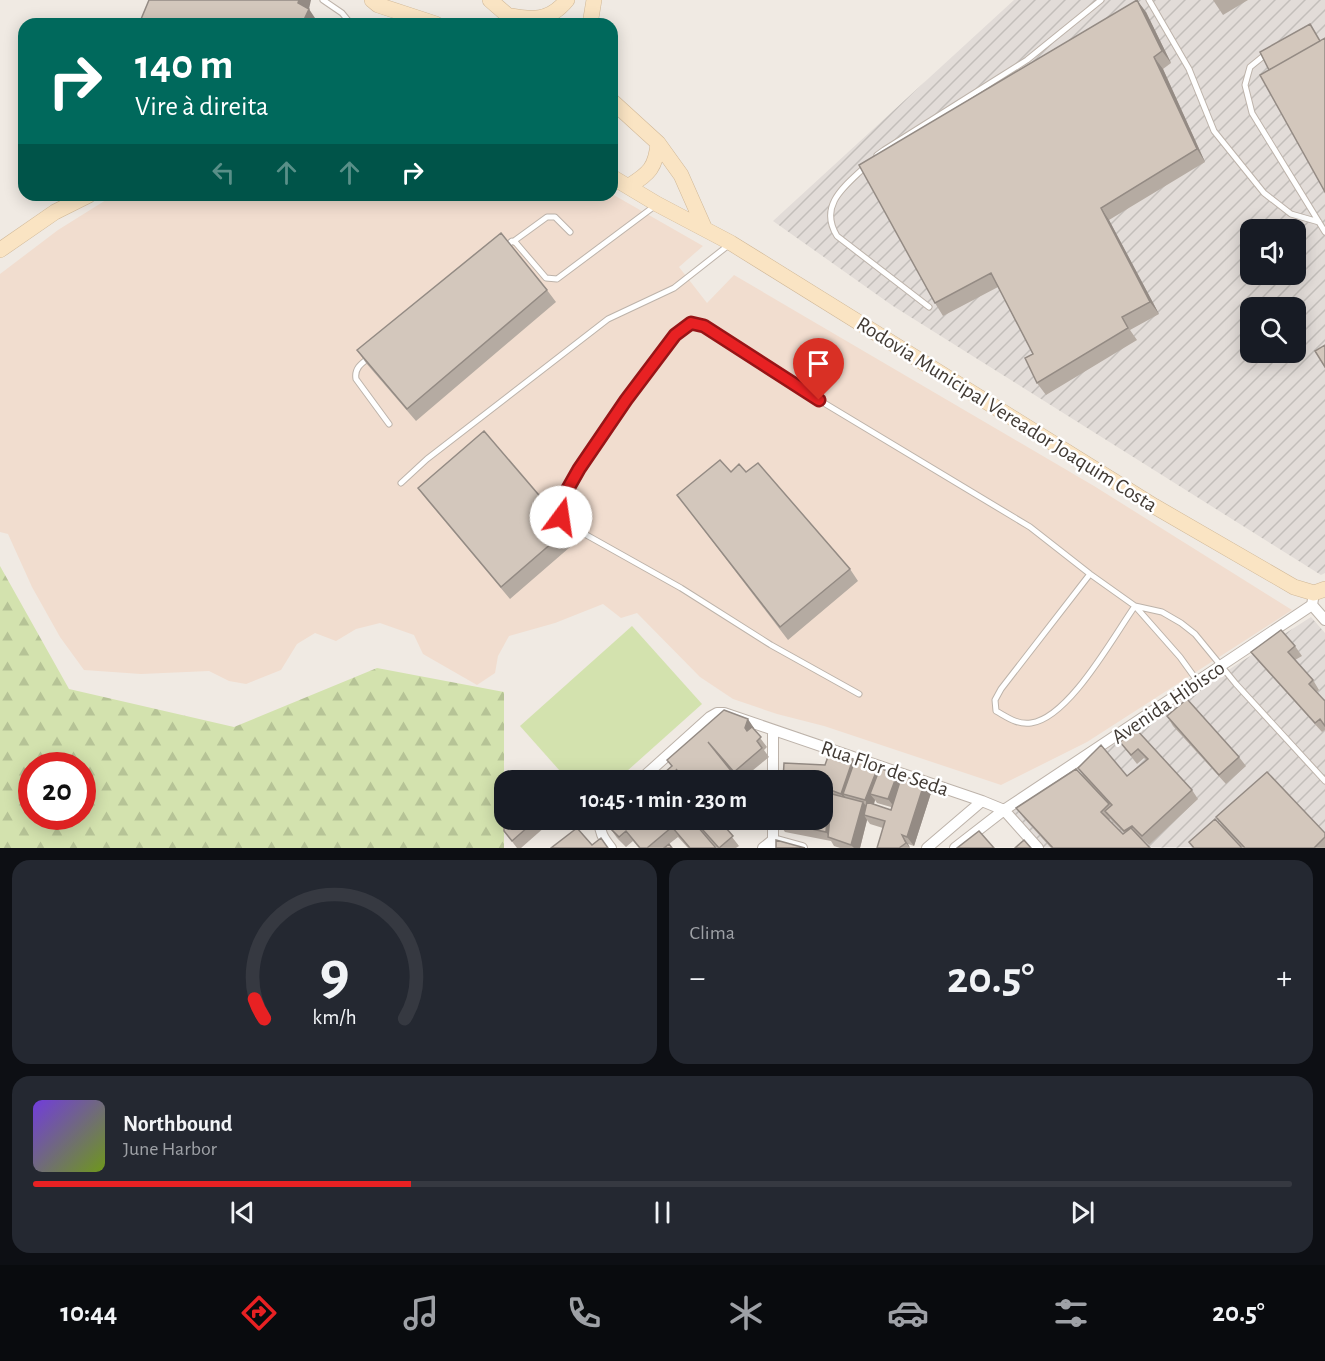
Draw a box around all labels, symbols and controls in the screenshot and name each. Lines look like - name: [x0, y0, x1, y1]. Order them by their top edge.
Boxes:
- icon: right: [36, 42, 114, 120]
- text: 140 m: [135, 44, 233, 86]
- text: Vire à direita: [135, 93, 269, 120]
- icon: left: [207, 156, 240, 189]
- icon: ahead: [270, 156, 303, 189]
- icon: ahead: [333, 156, 366, 189]
- icon: right: [396, 156, 429, 189]
- map controls: [1240, 219, 1306, 363]
- button: sound: [1240, 219, 1306, 285]
- button: search: [1240, 297, 1306, 363]
- street label: Rodovia Municipal Vereador Joaquim Costa: [853, 313, 1161, 516]
- pin: [793, 338, 844, 400]
- icon: arrive: [802, 347, 835, 380]
- position arrow: [529, 485, 593, 549]
- street label: Avenida Hibisco: [1108, 657, 1229, 748]
- street label: Rua Flor de Seda: [818, 737, 952, 800]
- speed limit sign: 20: [18, 752, 96, 830]
- text: 10:45 · 1 min · 230 m: [580, 789, 747, 811]
- text: Clima: [690, 923, 735, 943]
- text: 9: [319, 943, 349, 1005]
- text: 20.5°: [947, 956, 1035, 1001]
- text: −: [690, 962, 705, 995]
- text: +: [1276, 962, 1292, 995]
- text: km/h: [312, 1007, 356, 1028]
- text: Northbound: [123, 1113, 232, 1135]
- text: June Harbor: [123, 1139, 217, 1159]
- icon: previous: [226, 1196, 259, 1229]
- icon: pause: [646, 1196, 679, 1229]
- icon: next: [1066, 1196, 1099, 1229]
- icon: directions: [238, 1292, 280, 1334]
- icon: music: [400, 1292, 442, 1334]
- icon: phone: [563, 1292, 605, 1334]
- icon: climate: [725, 1292, 767, 1334]
- icon: car: [887, 1292, 929, 1334]
- icon: filters: [1050, 1292, 1092, 1334]
- text: 10:44: [60, 1299, 117, 1326]
- text: 20.5°: [1212, 1299, 1265, 1326]

